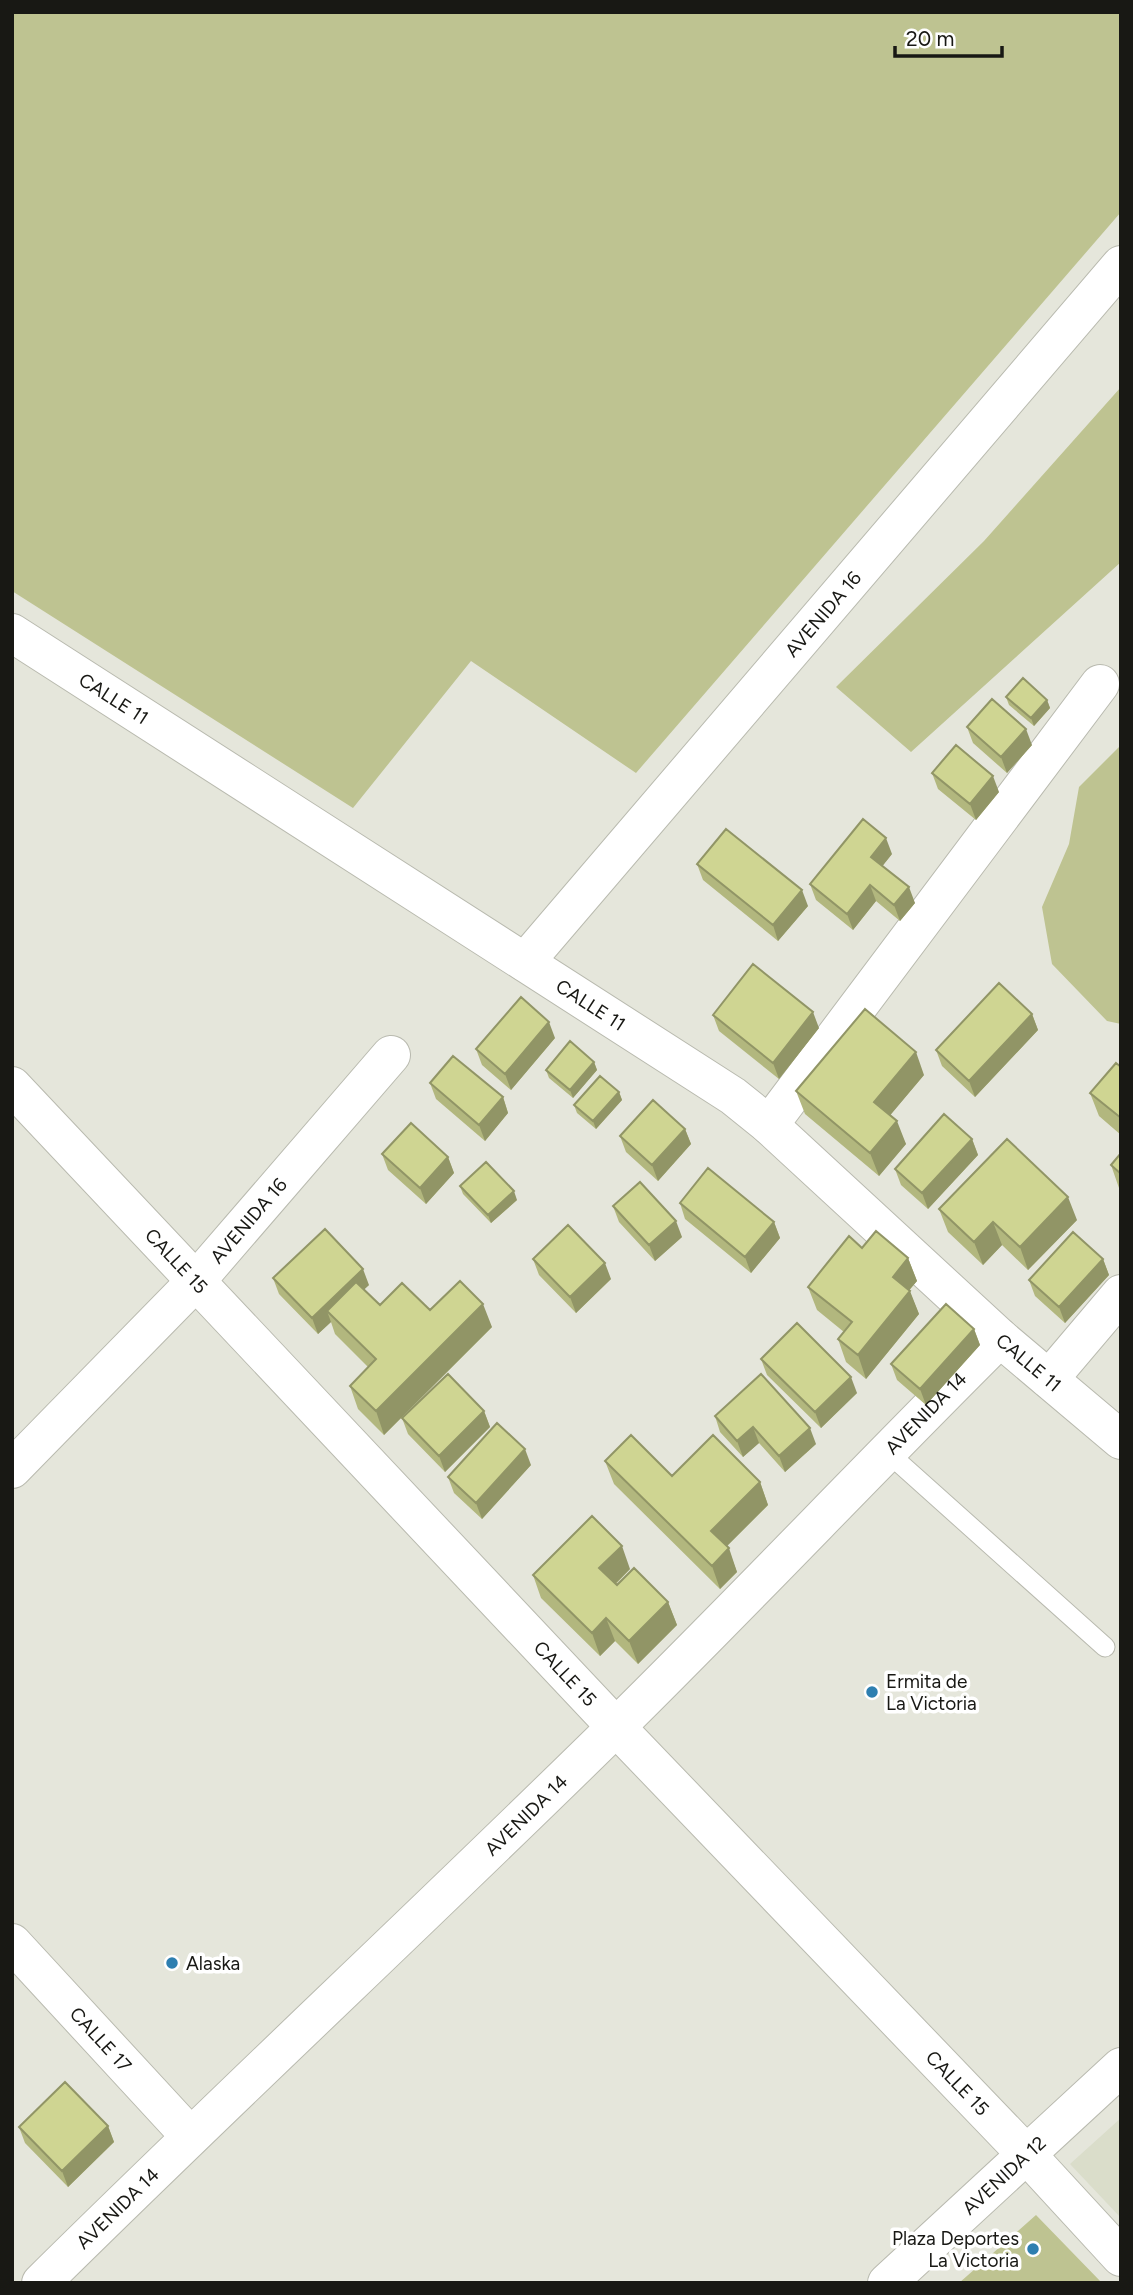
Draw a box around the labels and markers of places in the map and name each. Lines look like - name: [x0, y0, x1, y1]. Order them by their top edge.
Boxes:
- place label: Ermita de La Victoria: [886, 1670, 977, 1715]
- marker: Ermita de La Victoria: [864, 1684, 880, 1700]
- place label: Alaska: [186, 1952, 240, 1975]
- marker: Alaska: [164, 1955, 180, 1971]
- place label: Plaza Deportes La Victoria: [892, 2227, 1019, 2272]
- marker: Plaza Deportes La Victoria: [1025, 2241, 1041, 2257]

